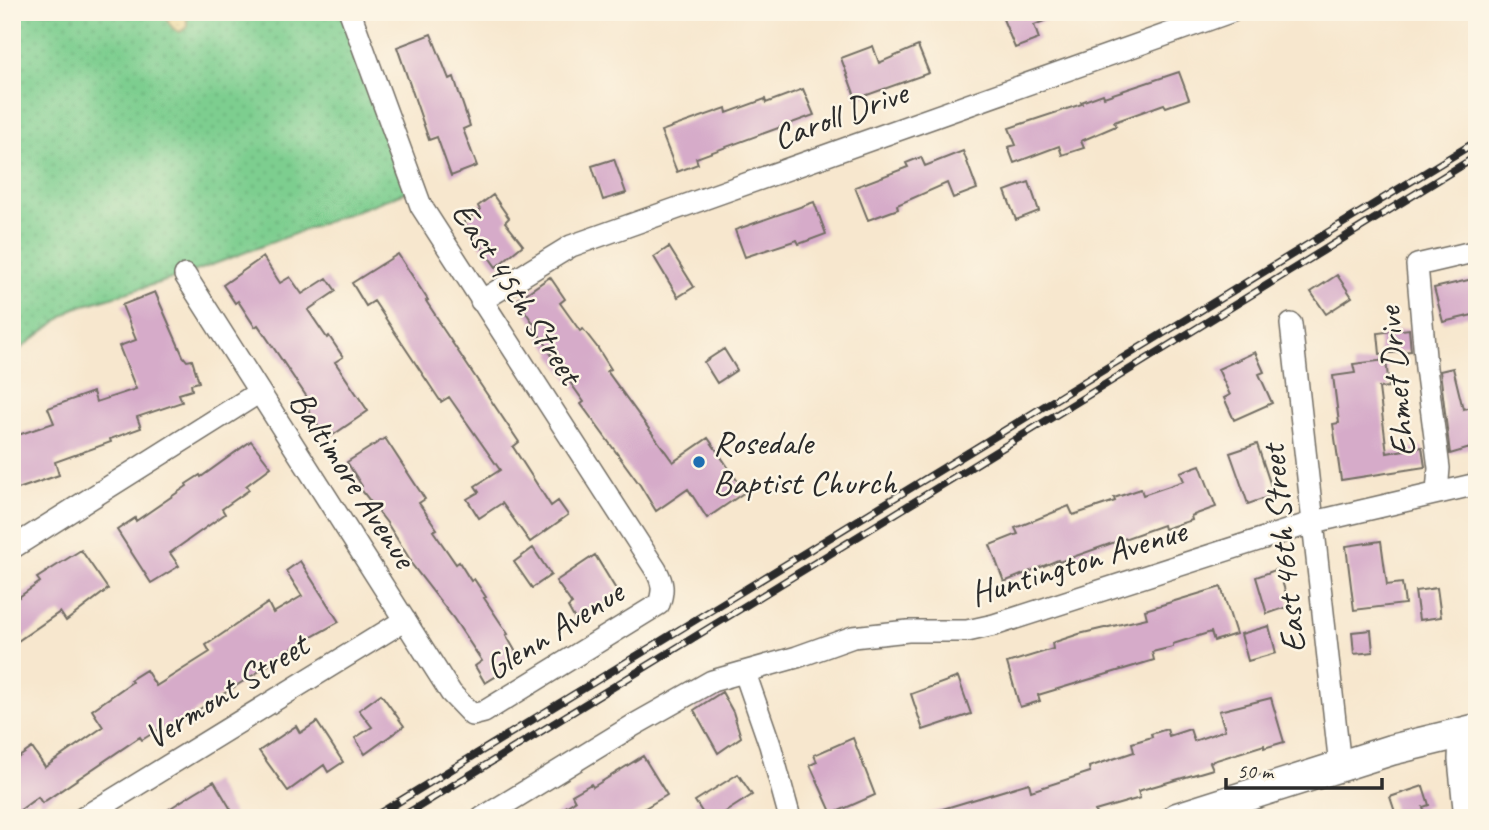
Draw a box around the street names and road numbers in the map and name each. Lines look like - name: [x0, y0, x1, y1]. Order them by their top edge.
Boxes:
- street label: Caroll Drive: [767, 69, 916, 160]
- street label: East 45th Street: [441, 193, 595, 396]
- street label: Ehmet Drive: [1365, 302, 1426, 459]
- street label: Baltimore Avenue: [279, 382, 428, 578]
- street label: East 46th Street: [1249, 439, 1316, 655]
- street label: Huntington Avenue: [965, 507, 1194, 616]
- street label: Glenn Avenue: [476, 568, 634, 690]
- street label: Vermont Street: [136, 621, 319, 759]

